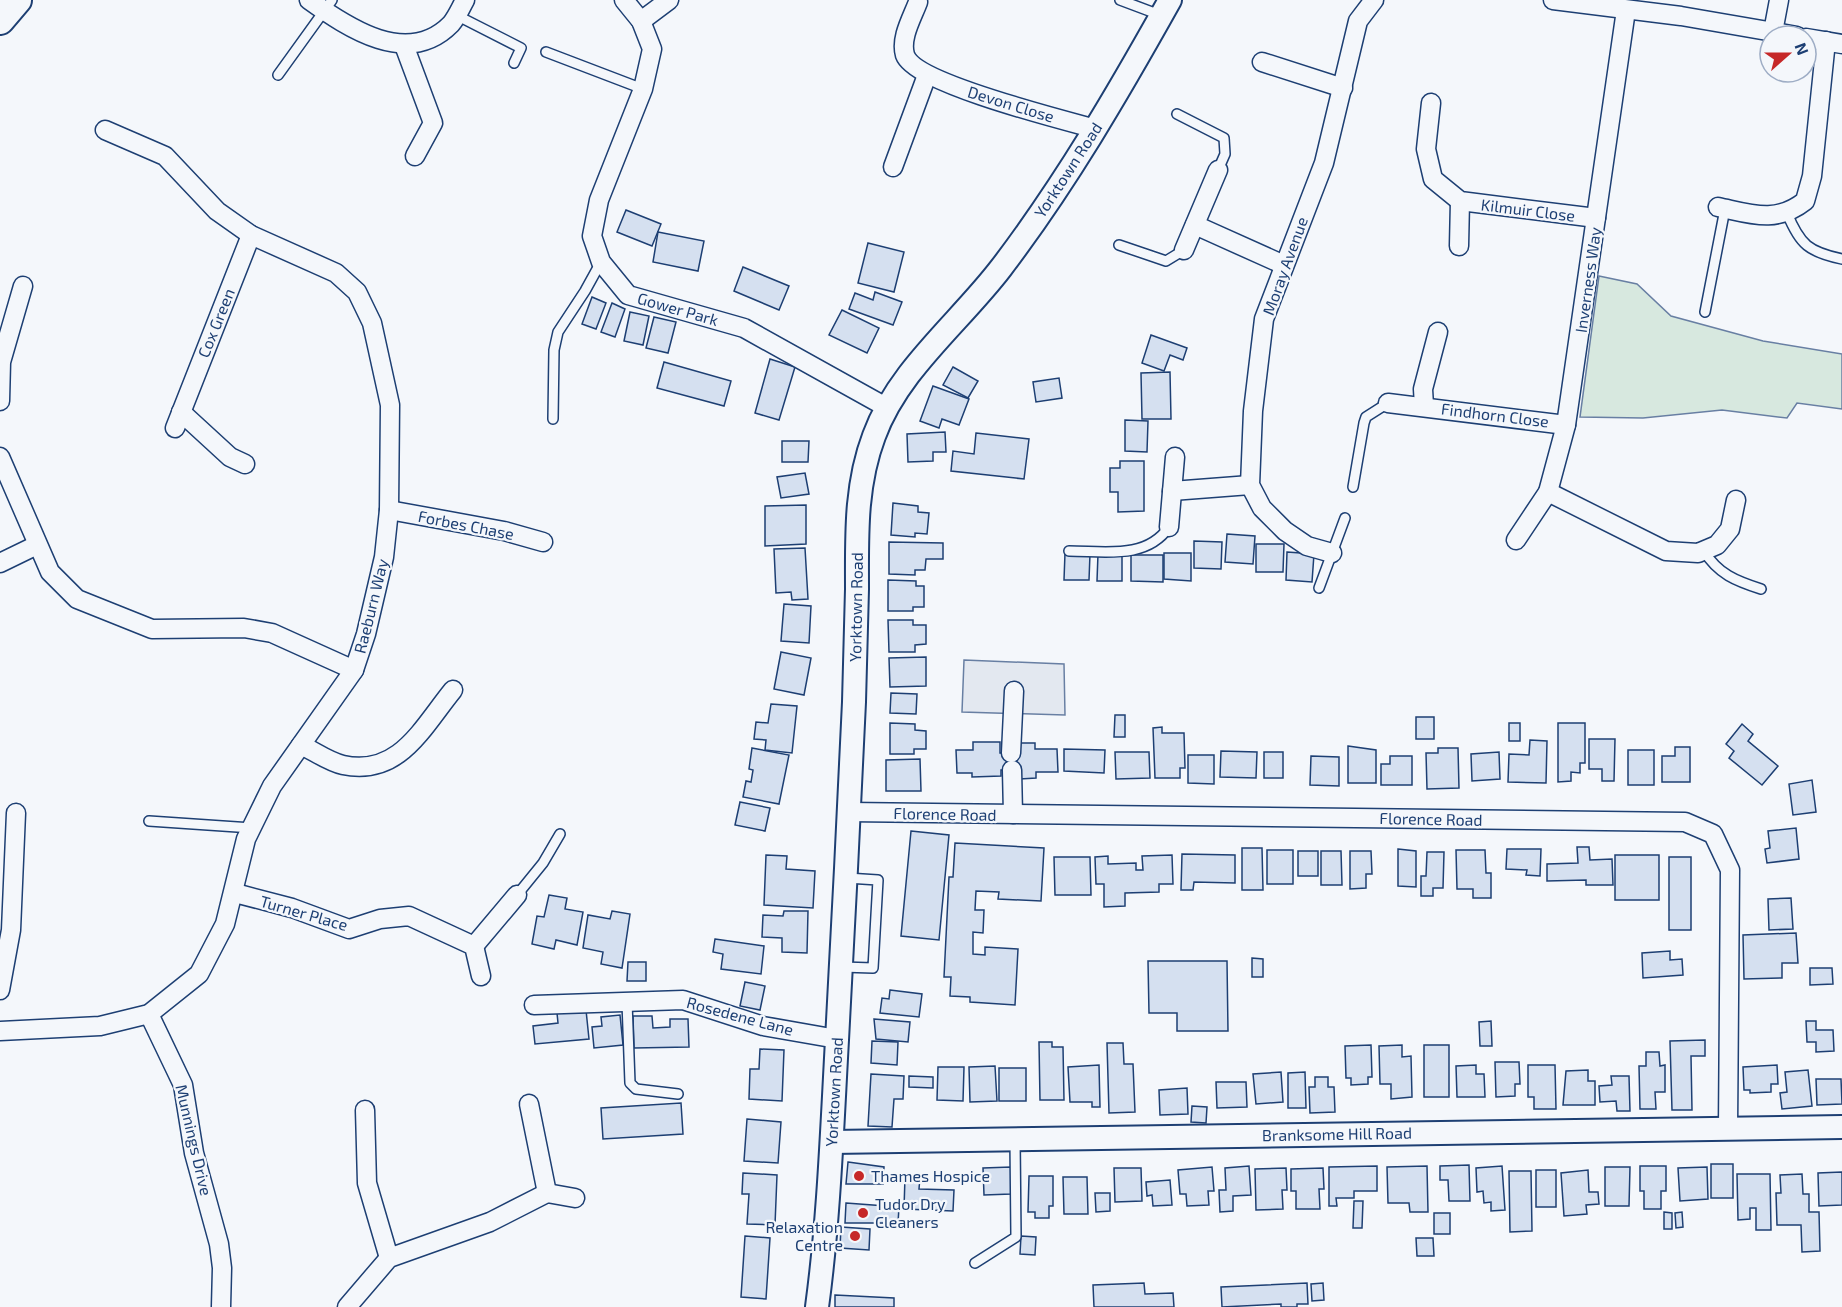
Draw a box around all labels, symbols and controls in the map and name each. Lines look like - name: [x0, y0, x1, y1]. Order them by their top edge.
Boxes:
- north arrow: [1758, 24, 1818, 84]
- text: N: [1792, 40, 1813, 57]
- street label: Devon Close: [966, 81, 1057, 126]
- street label: Yorktown Road: [1030, 119, 1105, 221]
- street label: Kilmuir Close: [1480, 194, 1576, 225]
- street label: Moray Avenue: [1258, 214, 1311, 318]
- street label: Inverness Way: [1571, 225, 1604, 334]
- street label: Cox Green: [193, 286, 238, 360]
- street label: Gower Park: [636, 288, 721, 329]
- street label: Findhorn Close: [1440, 398, 1550, 431]
- street label: Forbes Chase: [417, 506, 516, 543]
- street label: Yorktown Road: [845, 552, 866, 662]
- street label: Raeburn Way: [350, 556, 392, 655]
- street label: Florence Road: [893, 803, 997, 824]
- street label: Florence Road: [1379, 808, 1483, 829]
- street label: Turner Place: [258, 891, 350, 934]
- street label: Rosedene Lane: [685, 992, 796, 1039]
- street label: Yorktown Road: [821, 1037, 846, 1147]
- street label: Munnings Drive: [172, 1082, 217, 1197]
- street label: Branksome Hill Road: [1262, 1123, 1412, 1144]
- place label: Thames Hospice: [871, 1166, 990, 1185]
- marker: Thames Hospice: [852, 1169, 866, 1183]
- place label: Tudor Dry Cleaners: [875, 1194, 946, 1231]
- marker: Tudor Dry Cleaners: [856, 1206, 870, 1220]
- place label: Relaxation Centre: [765, 1217, 843, 1254]
- marker: Relaxation Centre: [848, 1229, 862, 1243]

